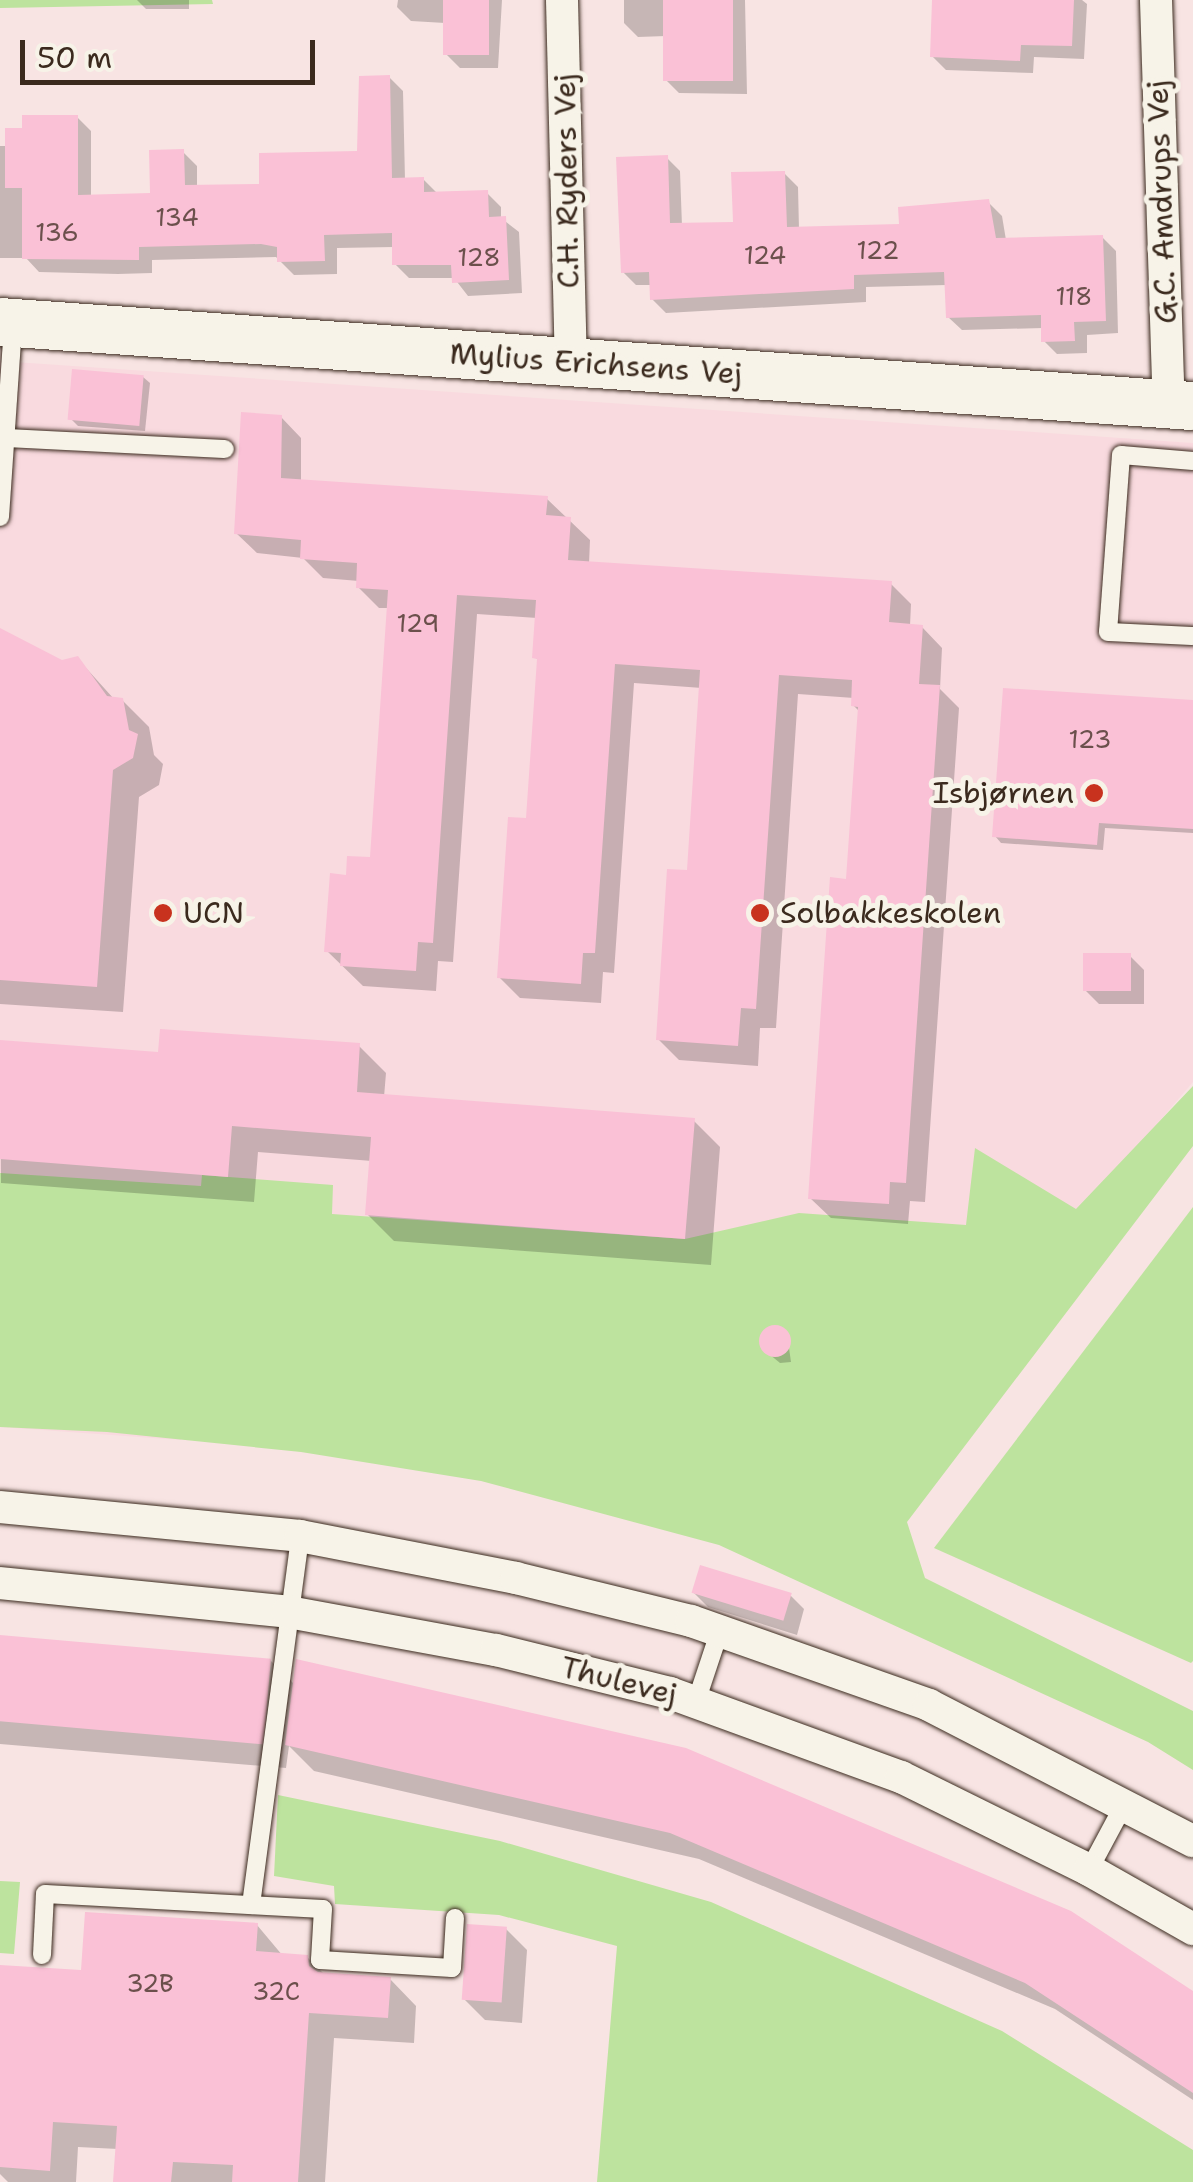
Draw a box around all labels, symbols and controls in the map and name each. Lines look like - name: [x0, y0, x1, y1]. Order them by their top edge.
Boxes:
- scale bar: [25, 20, 320, 82]
- text: 50 m: [37, 37, 112, 78]
- street label: C.H. Ryders Vej: [547, 73, 587, 289]
- street label: G.C. Amdrups Vej: [1140, 79, 1184, 325]
- house number: 134: [155, 202, 199, 232]
- house number: 136: [35, 217, 79, 247]
- house number: 122: [857, 235, 899, 265]
- house number: 124: [744, 240, 786, 270]
- house number: 128: [457, 242, 501, 272]
- house number: 118: [1055, 281, 1093, 311]
- street label: Mylius Erichsens Vej: [448, 336, 744, 392]
- house number: 129: [397, 608, 439, 638]
- house number: 123: [1069, 724, 1111, 754]
- place label: Isbjørnen: [933, 775, 1074, 811]
- marker: Isbjørnen: [1083, 782, 1105, 804]
- place label: UCN: [183, 895, 244, 931]
- place label: Solbakkeskolen: [780, 895, 1001, 931]
- marker: UCN: [152, 902, 174, 924]
- marker: Solbakkeskolen: [749, 902, 771, 924]
- street label: Thulevej: [557, 1649, 681, 1713]
- house number: 32B: [126, 1968, 174, 1998]
- house number: 32C: [252, 1976, 300, 2006]

